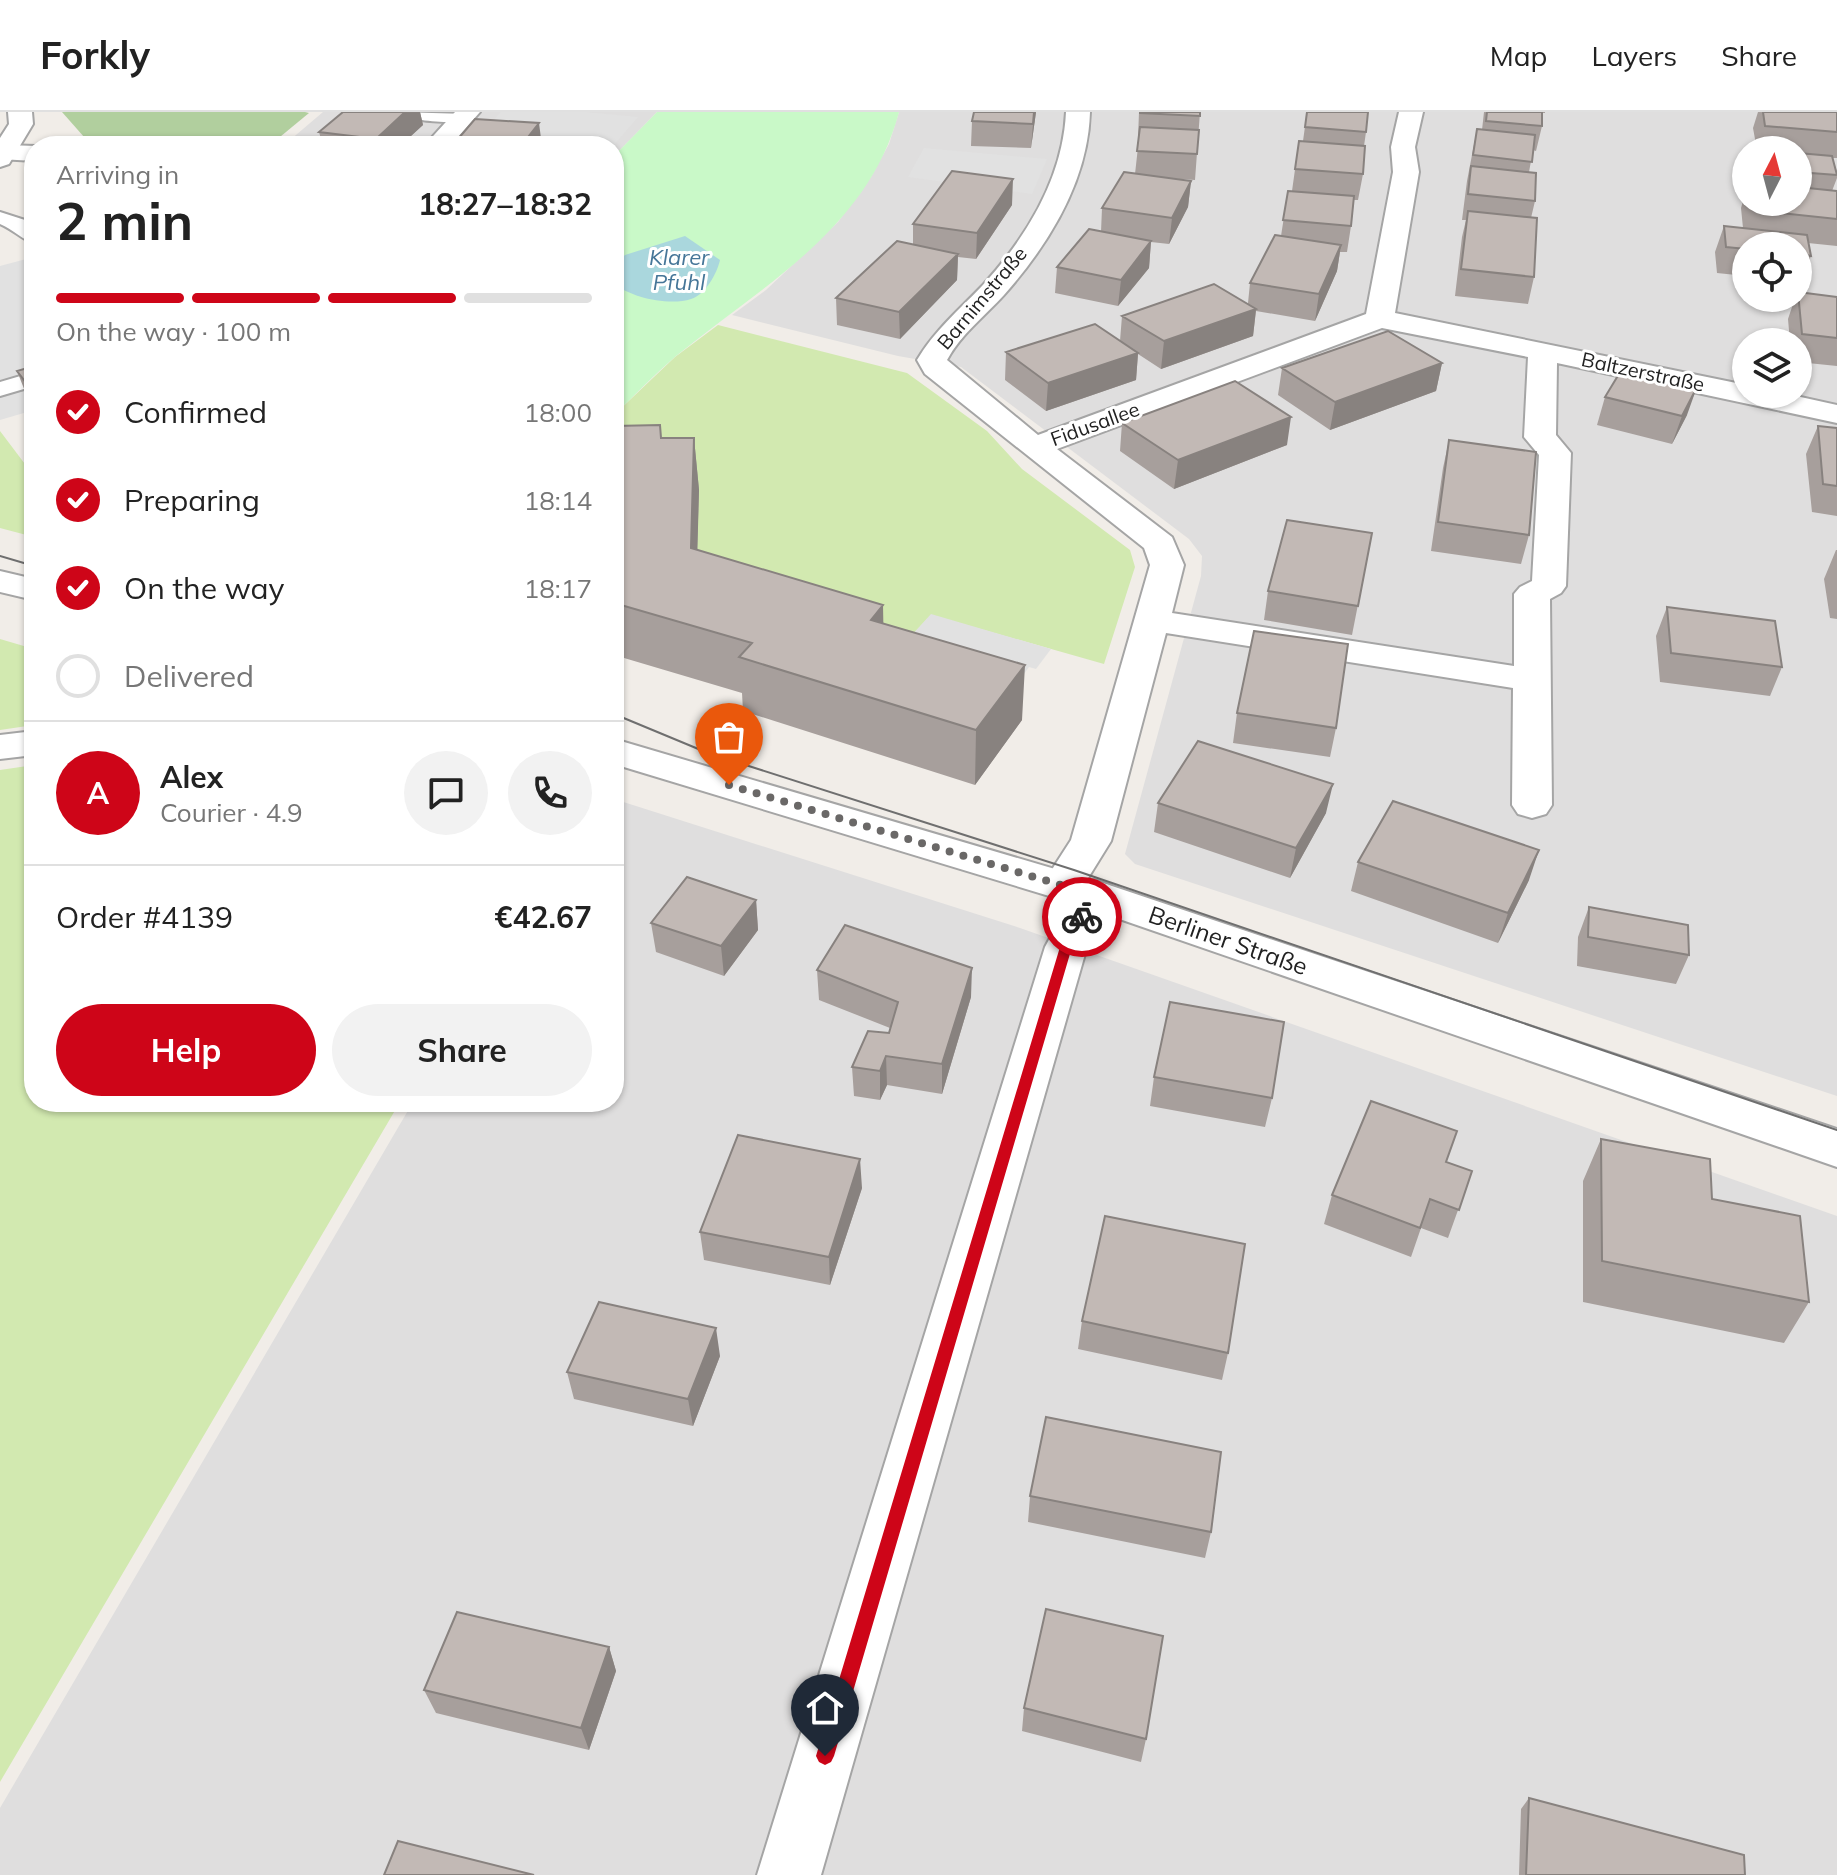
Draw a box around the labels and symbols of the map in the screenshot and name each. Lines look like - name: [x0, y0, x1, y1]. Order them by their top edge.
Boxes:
- north arrow: [1732, 136, 1812, 216]
- street label: Barnimstraße: [931, 241, 1032, 354]
- water label: Klarer Pfuhl: [649, 243, 710, 296]
- street label: Baltzerstraße: [1579, 346, 1707, 397]
- street label: Fidusallee: [1047, 396, 1143, 451]
- pin: [695, 703, 763, 785]
- courier: [1042, 877, 1122, 957]
- street label: Berliner Straße: [1145, 899, 1312, 981]
- pin: [791, 1674, 859, 1756]

